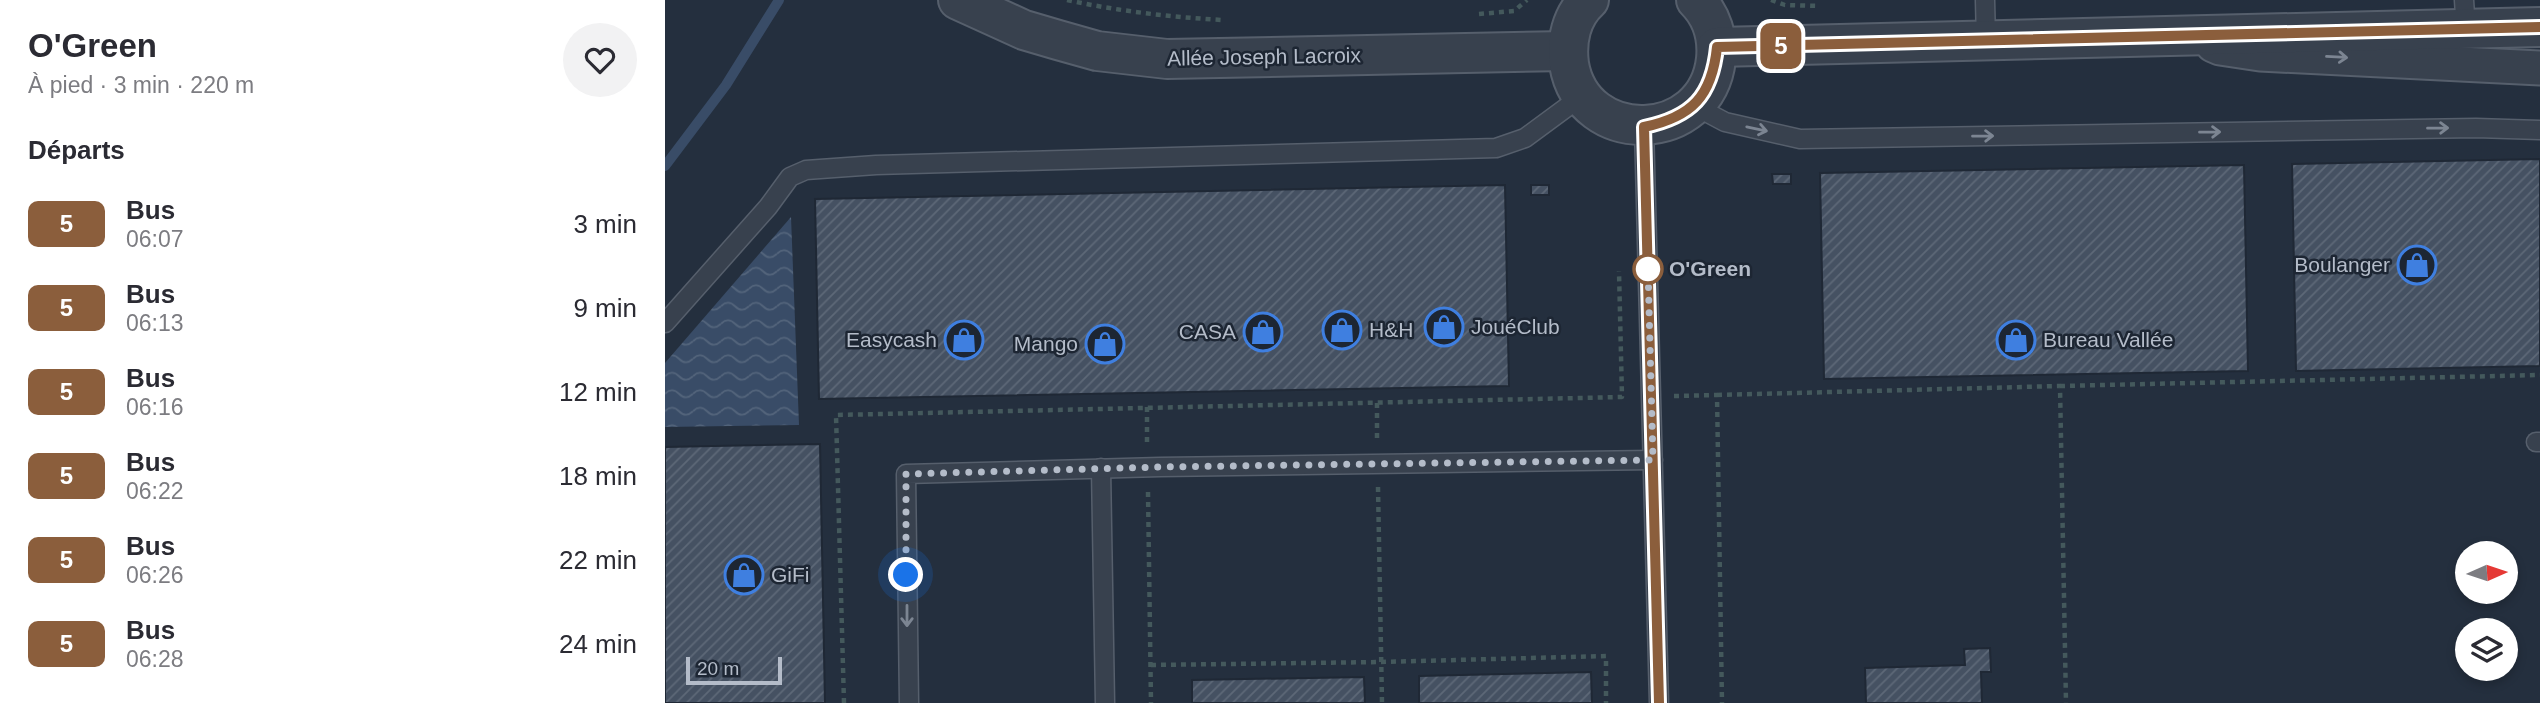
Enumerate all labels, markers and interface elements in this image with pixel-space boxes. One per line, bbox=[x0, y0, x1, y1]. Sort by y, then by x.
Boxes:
button: heart bbox=[563, 23, 637, 97]
line badge: 5 bbox=[1758, 23, 1804, 69]
text: O'Green bbox=[28, 27, 157, 64]
text: 5 bbox=[1774, 32, 1788, 59]
street label: Allée Joseph Lacroix bbox=[1167, 43, 1362, 70]
one-way arrow bbox=[2325, 50, 2348, 63]
text: À pied · 3 min · 220 m bbox=[28, 72, 254, 98]
one-way arrow bbox=[2426, 121, 2449, 135]
one-way arrow bbox=[1745, 123, 1768, 137]
one-way arrow bbox=[2199, 125, 2222, 139]
one-way arrow bbox=[1971, 129, 1994, 143]
text: Départs bbox=[28, 135, 125, 165]
text: Bus bbox=[126, 195, 175, 225]
text: 3 min bbox=[573, 209, 637, 239]
text: 5 bbox=[60, 210, 73, 237]
text: 06:07 bbox=[126, 226, 184, 252]
shop icon: Boulanger bbox=[2396, 244, 2438, 286]
place label: Boulanger bbox=[2294, 253, 2390, 276]
marker: O'Green bbox=[1633, 254, 1663, 284]
place label: O'Green bbox=[1669, 257, 1751, 280]
text: Bus bbox=[126, 279, 175, 309]
text: 9 min bbox=[573, 293, 637, 323]
text: 5 bbox=[60, 294, 73, 321]
shop icon: JouéClub bbox=[1423, 306, 1465, 348]
shop icon: H&H bbox=[1321, 309, 1363, 351]
text: 06:13 bbox=[126, 310, 184, 336]
shop icon: CASA bbox=[1242, 311, 1284, 353]
place label: JouéClub bbox=[1471, 315, 1560, 338]
place label: H&H bbox=[1369, 318, 1413, 341]
shop icon: Easycash bbox=[943, 319, 985, 361]
shop icon: Bureau Vallée bbox=[1995, 319, 2037, 361]
place label: CASA bbox=[1179, 320, 1236, 343]
shop icon: Mango bbox=[1084, 323, 1126, 365]
place label: Easycash bbox=[846, 328, 937, 351]
place label: Bureau Vallée bbox=[2043, 328, 2173, 351]
place label: Mango bbox=[1014, 332, 1078, 355]
text: Bus bbox=[126, 363, 175, 393]
text: 12 min bbox=[559, 377, 637, 407]
text: 5 bbox=[60, 378, 73, 405]
text: 06:16 bbox=[126, 394, 184, 420]
text: Bus bbox=[126, 447, 175, 477]
text: 18 min bbox=[559, 461, 637, 491]
text: 5 bbox=[60, 462, 73, 489]
text: 06:22 bbox=[126, 478, 184, 504]
text: Bus bbox=[126, 531, 175, 561]
north arrow bbox=[2455, 541, 2518, 604]
map controls bbox=[2455, 541, 2518, 681]
text: 22 min bbox=[559, 545, 637, 575]
text: 5 bbox=[60, 546, 73, 573]
shop icon: GiFi bbox=[723, 554, 765, 596]
your location bbox=[888, 557, 923, 592]
text: 06:26 bbox=[126, 562, 184, 588]
place label: GiFi bbox=[771, 563, 810, 586]
one-way arrow bbox=[900, 604, 913, 627]
text: Bus bbox=[126, 615, 175, 645]
button: layers bbox=[2455, 618, 2518, 681]
text: 24 min bbox=[559, 629, 637, 659]
text: 5 bbox=[60, 630, 73, 657]
text: 06:28 bbox=[126, 646, 184, 672]
scale bar bbox=[686, 654, 782, 686]
text: 20 m bbox=[697, 658, 739, 679]

